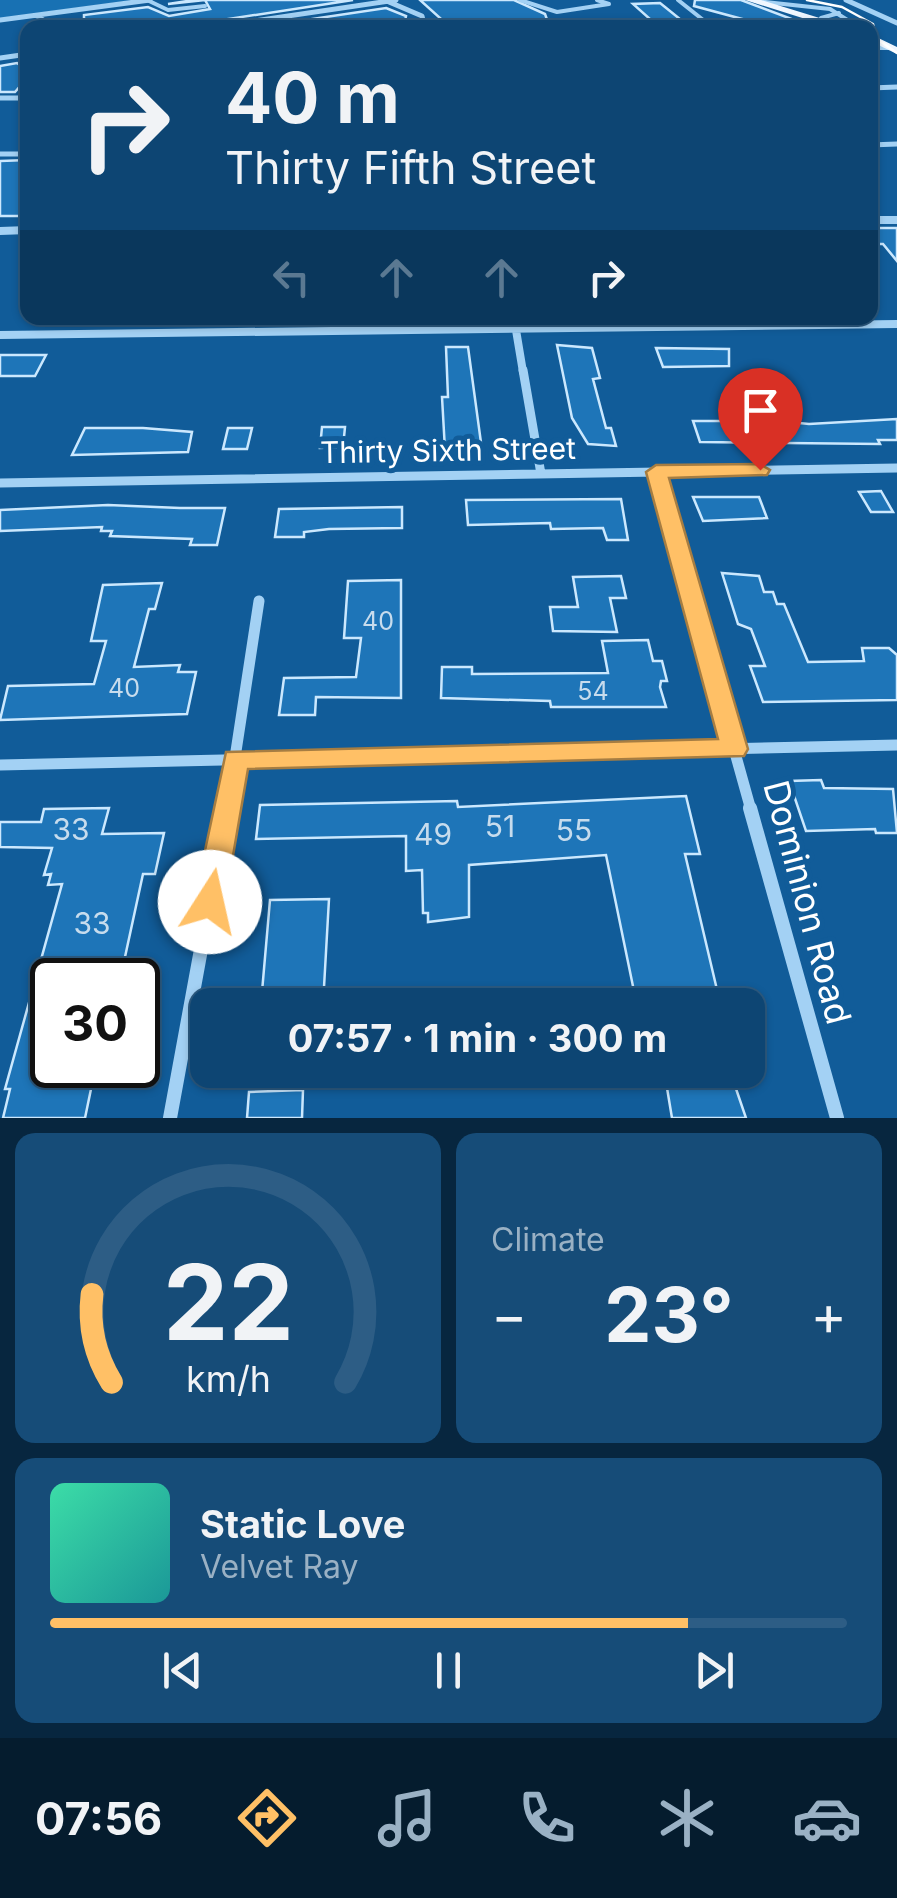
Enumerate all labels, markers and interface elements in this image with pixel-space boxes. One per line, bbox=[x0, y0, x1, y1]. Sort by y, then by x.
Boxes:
text: 40 m bbox=[225, 55, 400, 140]
icon: right bbox=[60, 60, 190, 190]
text: Thirty Fifth Street bbox=[225, 140, 596, 195]
icon: left bbox=[264, 250, 319, 305]
icon: ahead bbox=[369, 250, 424, 305]
icon: ahead bbox=[474, 250, 529, 305]
icon: right bbox=[579, 250, 634, 305]
pin bbox=[718, 368, 803, 471]
icon: arrive bbox=[733, 383, 788, 438]
street label: Thirty Sixth Street bbox=[320, 430, 576, 470]
house number: 40 bbox=[362, 606, 394, 636]
house number: 40 bbox=[108, 673, 140, 703]
house number: 54 bbox=[577, 676, 609, 706]
street label: Dominion Road bbox=[755, 776, 861, 1028]
house number: 51 bbox=[485, 808, 515, 844]
house number: 33 bbox=[52, 811, 90, 847]
house number: 55 bbox=[556, 812, 592, 848]
house number: 49 bbox=[414, 816, 452, 852]
position arrow bbox=[158, 850, 262, 954]
house number: 33 bbox=[73, 905, 111, 941]
speed limit sign: 30 bbox=[30, 958, 160, 1088]
text: 07:57 · 1 min · 300 m bbox=[288, 1015, 667, 1061]
text: Climate bbox=[491, 1220, 605, 1259]
text: 22 bbox=[162, 1239, 294, 1365]
text: 23° bbox=[604, 1269, 734, 1360]
text: − bbox=[491, 1282, 527, 1348]
text: + bbox=[811, 1282, 847, 1348]
text: km/h bbox=[186, 1357, 270, 1401]
text: Static Love bbox=[200, 1501, 405, 1547]
text: Velvet Ray bbox=[200, 1547, 358, 1586]
icon: previous bbox=[155, 1643, 210, 1698]
icon: pause bbox=[421, 1643, 476, 1698]
icon: next bbox=[687, 1643, 742, 1698]
icon: directions bbox=[232, 1783, 302, 1853]
icon: music bbox=[372, 1783, 442, 1853]
icon: phone bbox=[512, 1783, 582, 1853]
icon: climate bbox=[652, 1783, 722, 1853]
icon: car bbox=[792, 1783, 862, 1853]
text: 07:56 bbox=[35, 1791, 162, 1846]

